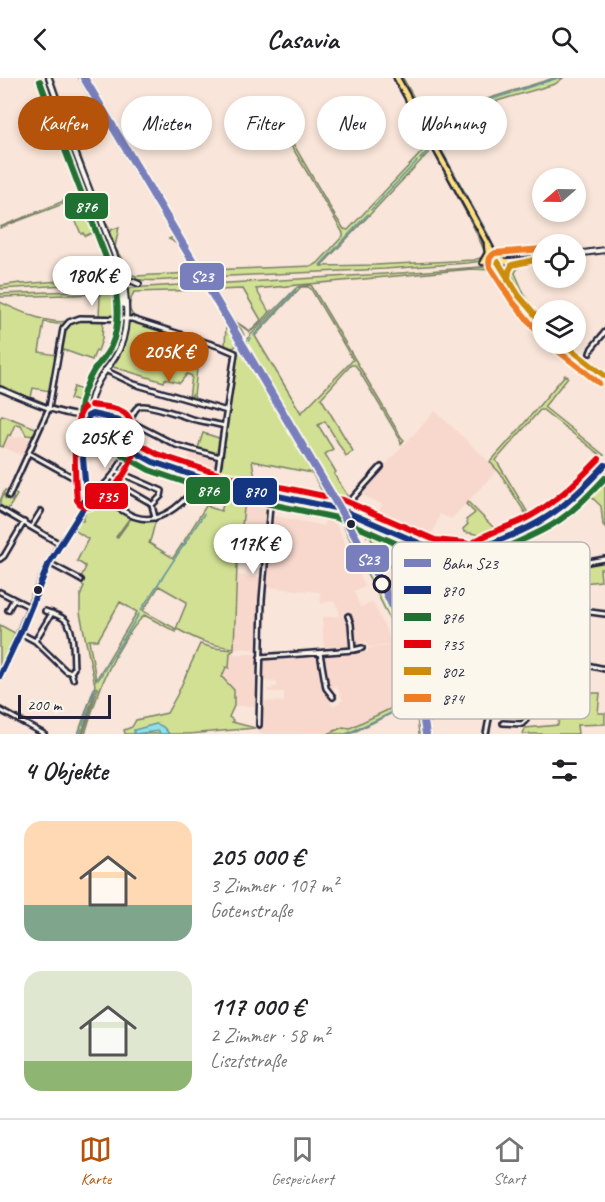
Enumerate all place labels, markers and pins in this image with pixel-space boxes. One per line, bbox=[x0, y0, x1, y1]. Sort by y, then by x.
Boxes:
pin: 180K € bbox=[43, 256, 141, 307]
pin: 205K € bbox=[120, 332, 218, 383]
pin: 205K € bbox=[56, 418, 154, 469]
unlabelled marker bbox=[345, 518, 357, 530]
pin: 117K € bbox=[204, 524, 302, 575]
unlabelled marker bbox=[373, 575, 391, 593]
unlabelled marker bbox=[32, 584, 44, 596]

